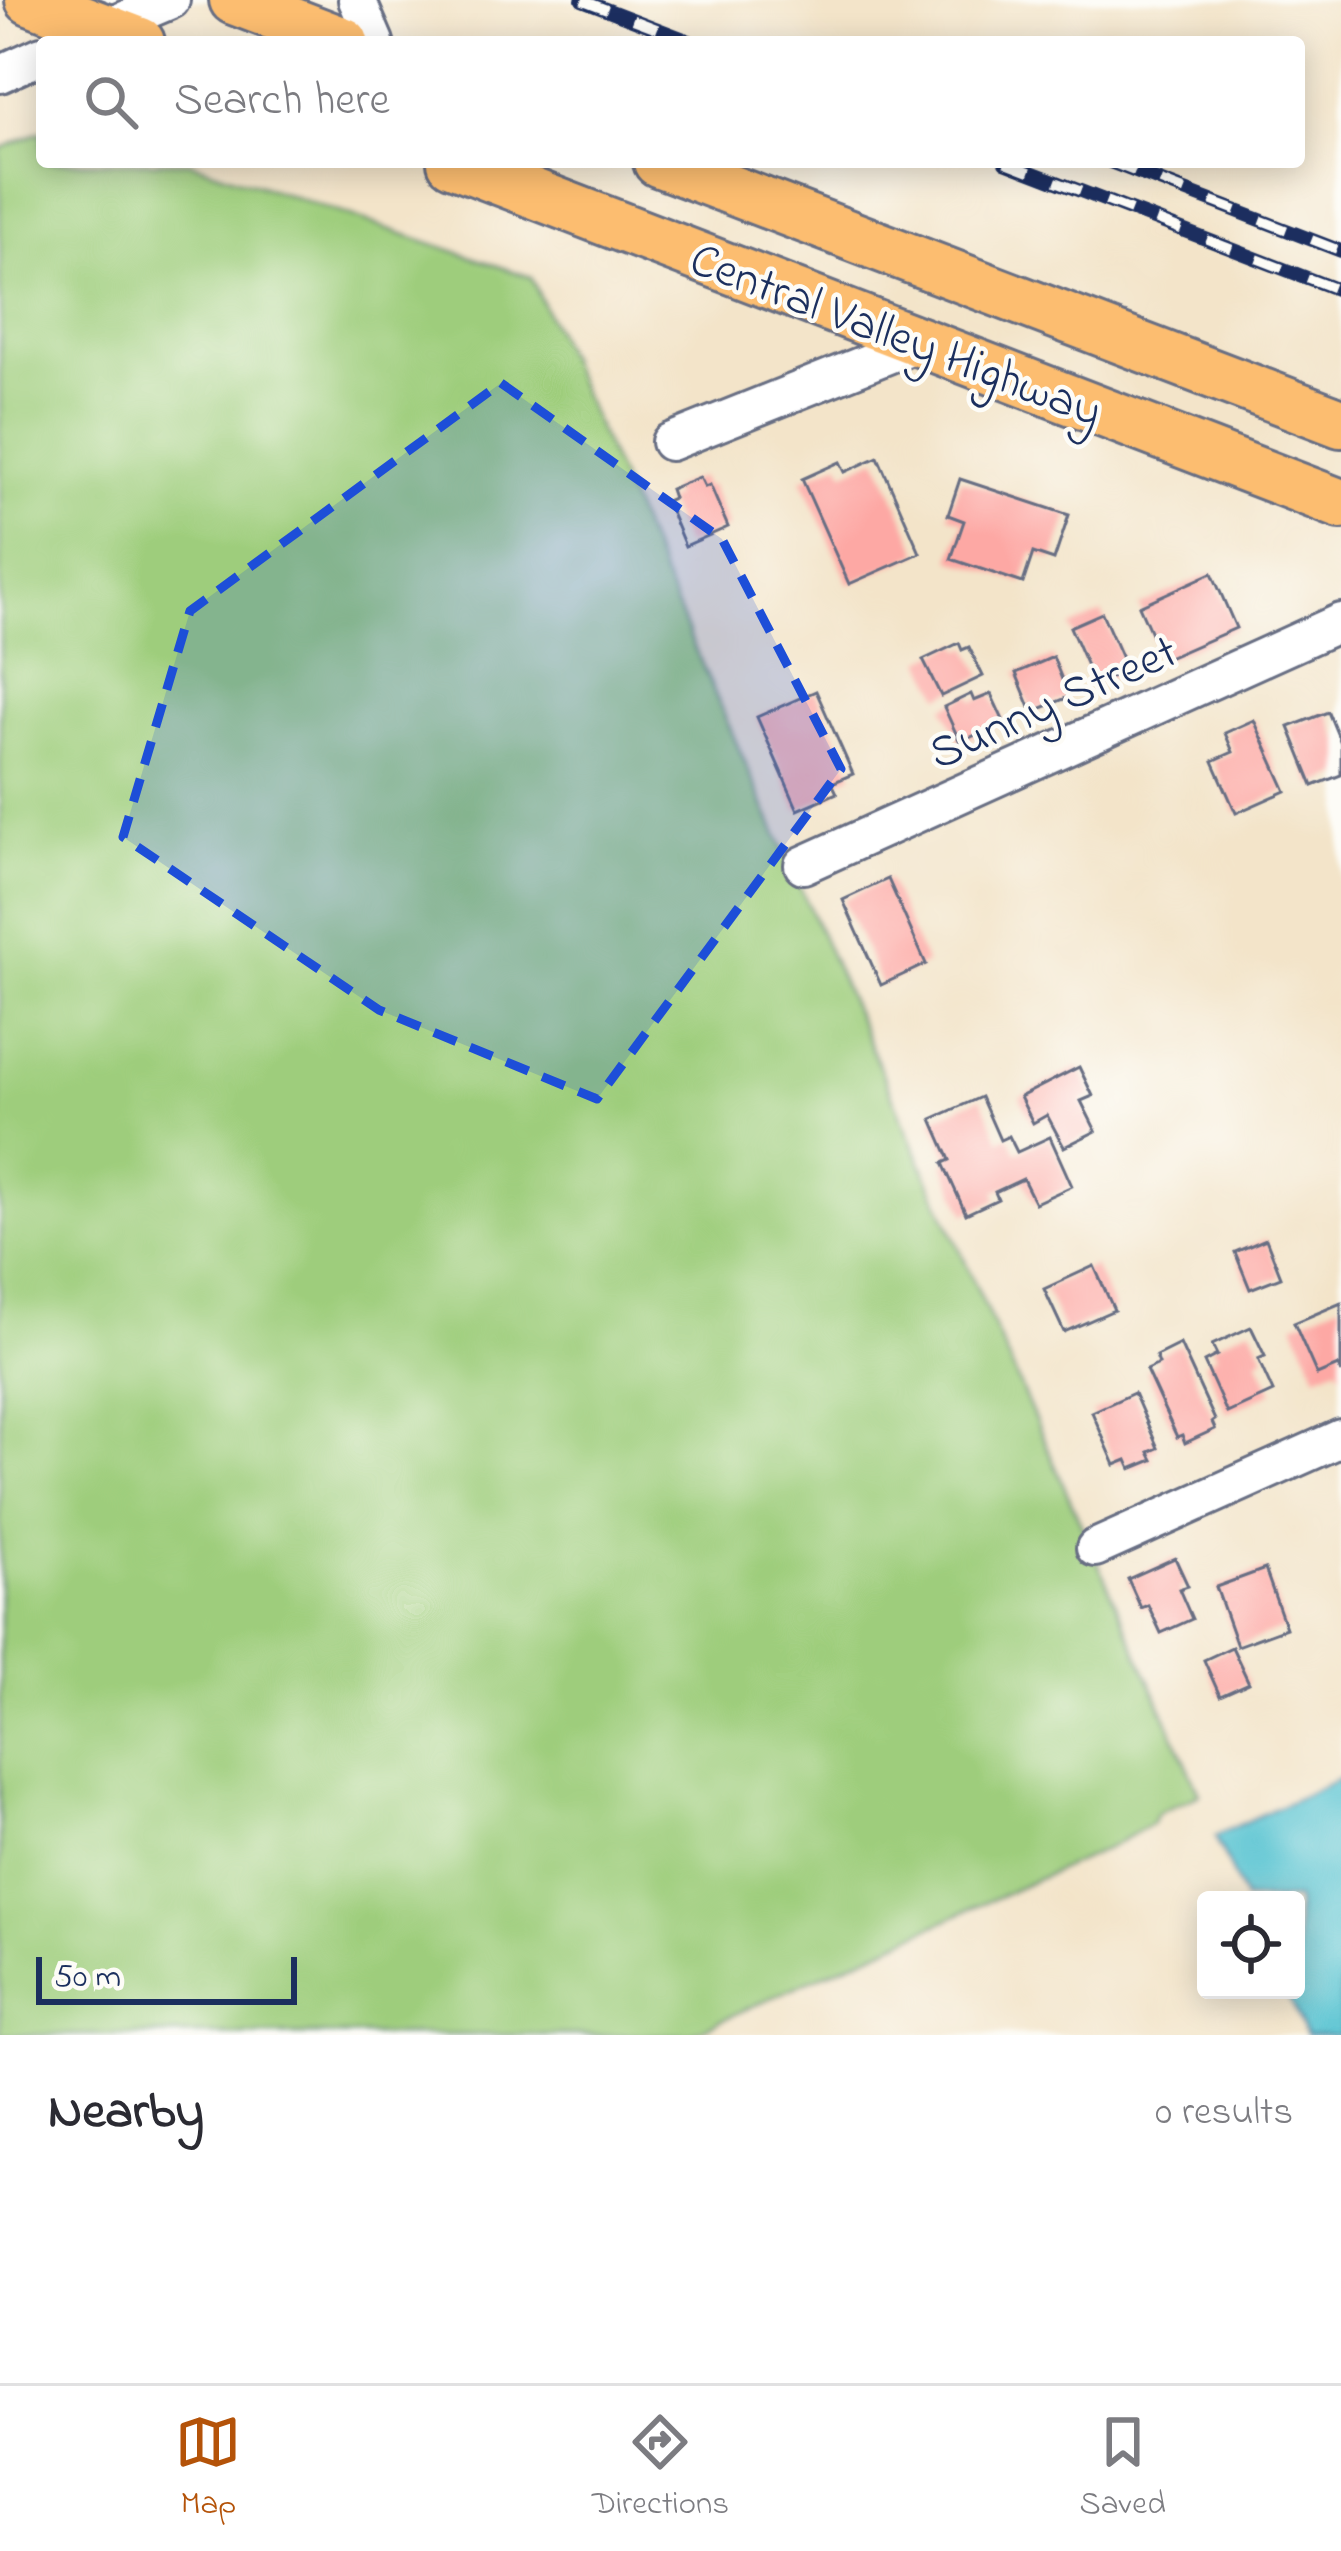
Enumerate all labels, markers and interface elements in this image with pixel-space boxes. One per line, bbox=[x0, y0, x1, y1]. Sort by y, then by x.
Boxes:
search box bbox=[36, 36, 1305, 168]
icon: search bbox=[78, 69, 144, 135]
text: Search here bbox=[174, 69, 390, 135]
street label: Central Valley Highway bbox=[679, 227, 1111, 449]
street label: Sunny Street bbox=[919, 619, 1189, 790]
map controls bbox=[1197, 1891, 1305, 1999]
button: locate bbox=[1197, 1891, 1305, 1999]
scale bar bbox=[36, 1951, 297, 2004]
text: 50 m bbox=[54, 1954, 121, 2002]
text: Nearby bbox=[48, 2076, 204, 2151]
text: 0 results bbox=[1155, 2085, 1293, 2142]
tab: Map bbox=[175, 2409, 241, 2529]
tab: Directions bbox=[592, 2409, 729, 2529]
tab: Saved bbox=[1080, 2409, 1166, 2529]

